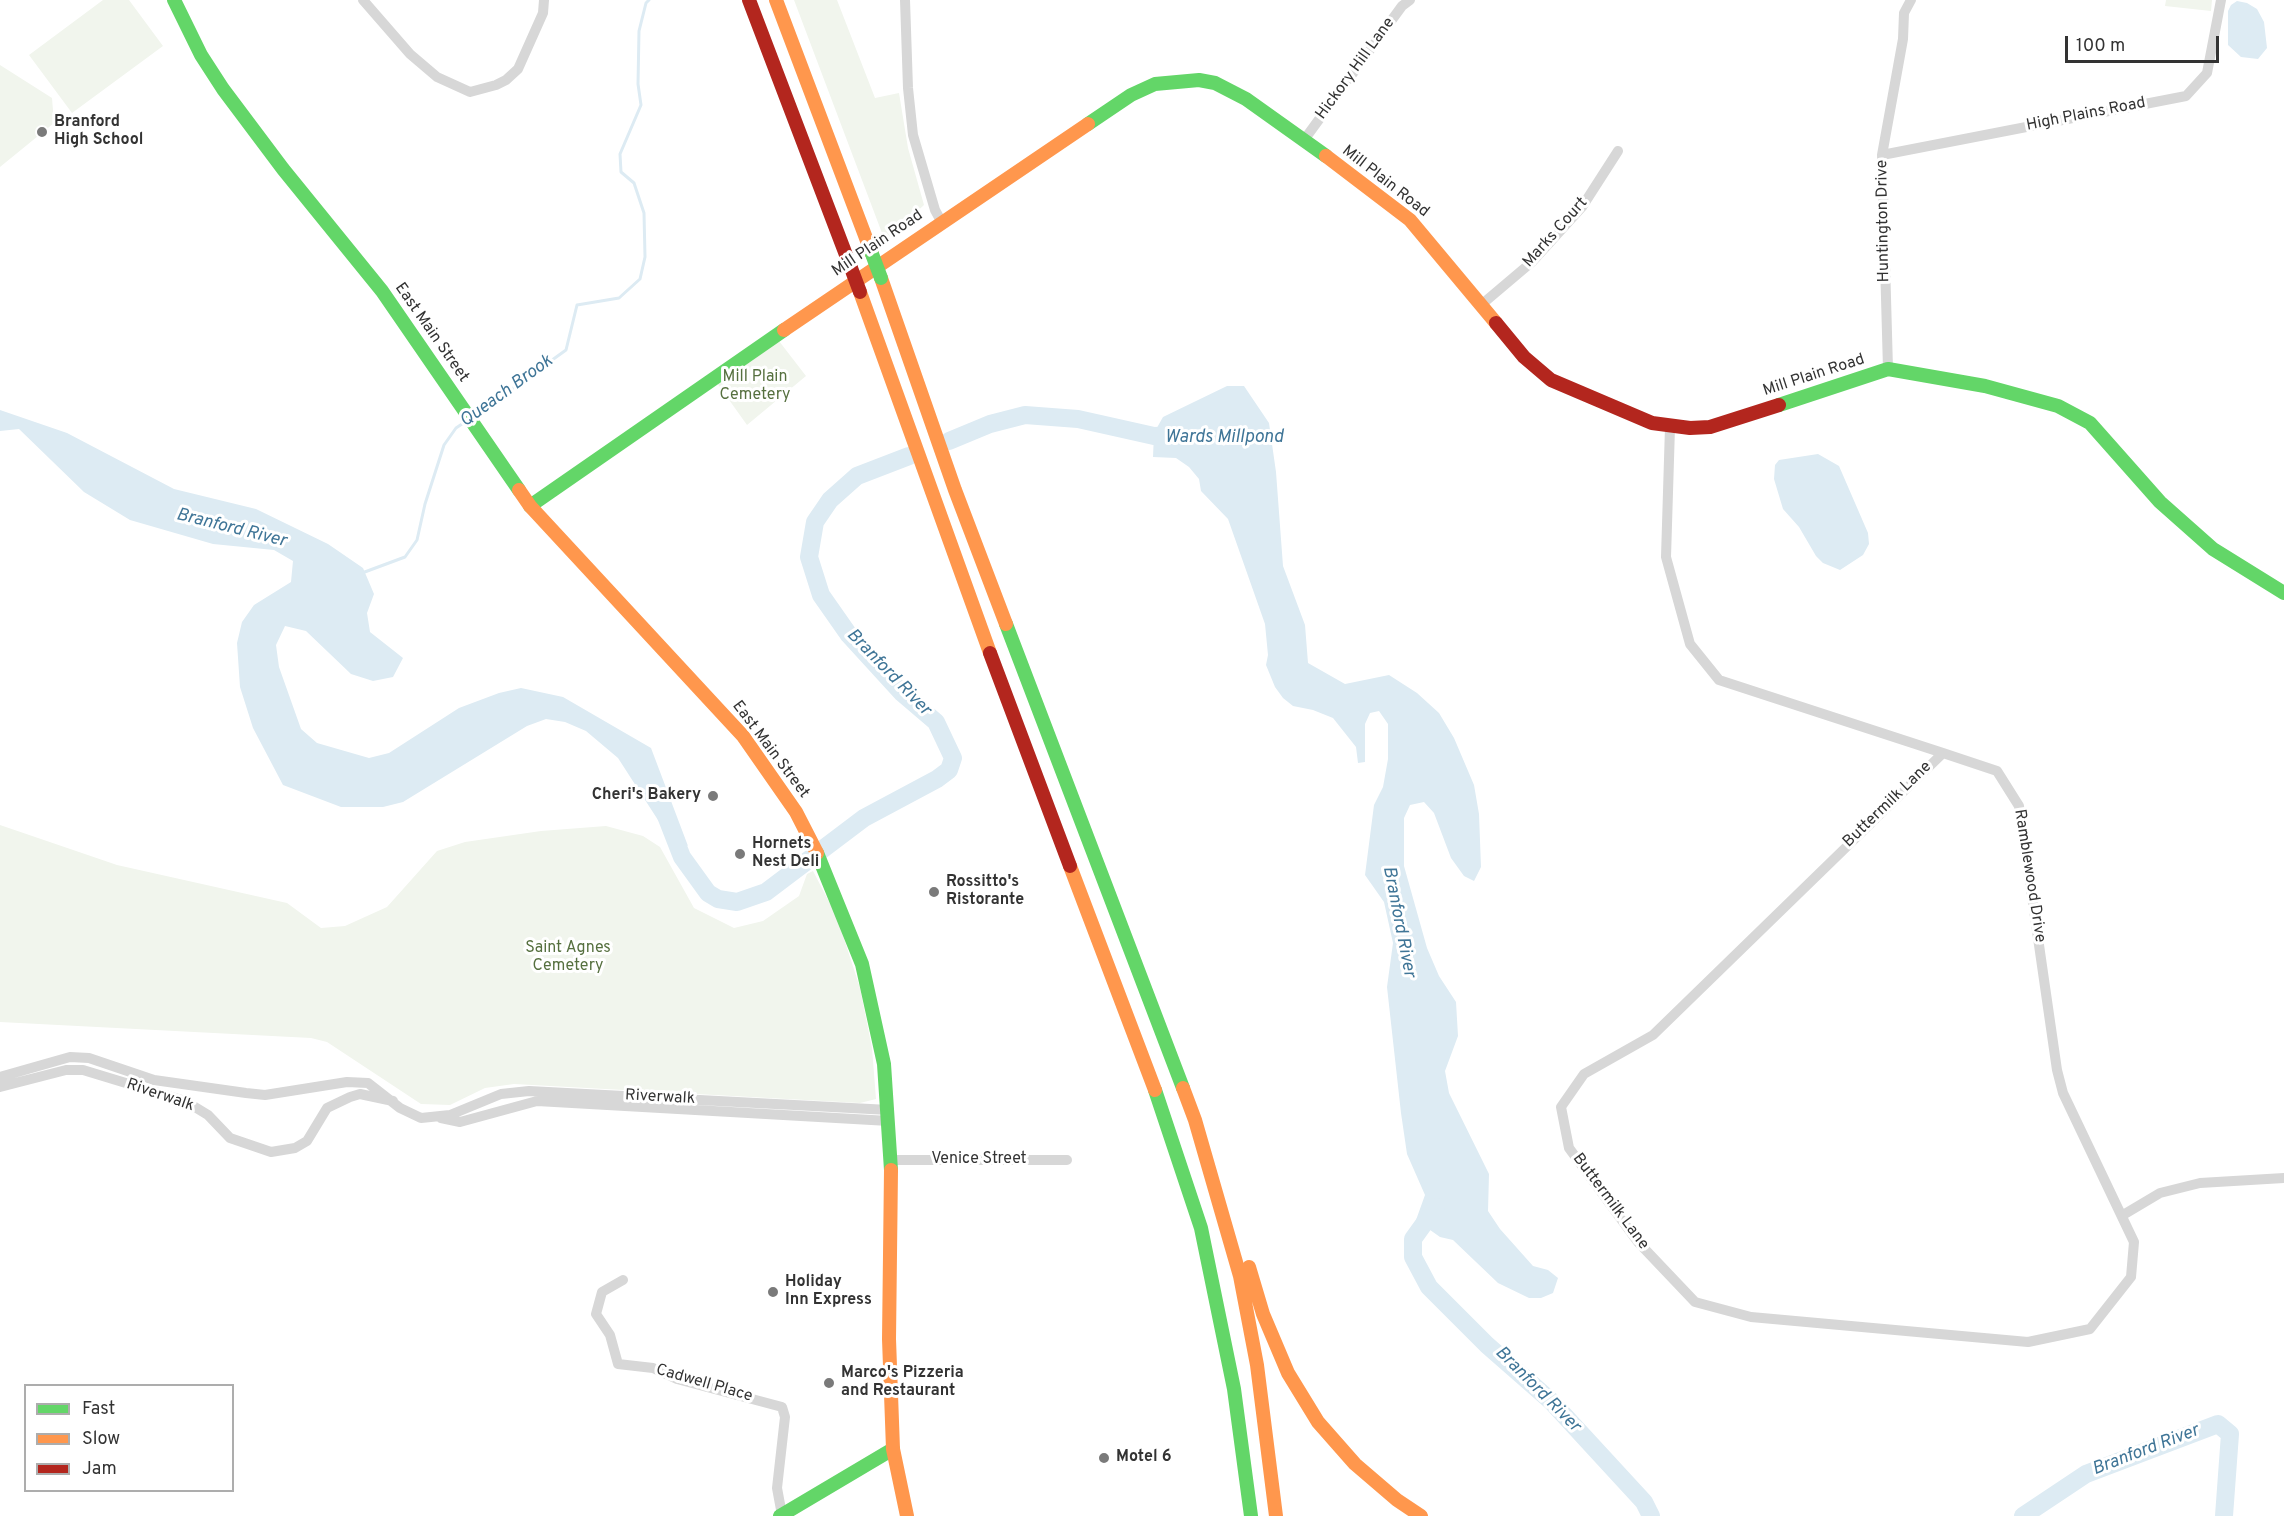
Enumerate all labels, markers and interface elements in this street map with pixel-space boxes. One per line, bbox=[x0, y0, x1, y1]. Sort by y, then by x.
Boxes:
street label: Hickory Hill Lane bbox=[1313, 14, 1399, 124]
scale bar bbox=[2068, 24, 2222, 62]
text: 100 m bbox=[2076, 35, 2125, 58]
street label: High Plains Road bbox=[2025, 94, 2147, 136]
place label: Branford High School bbox=[54, 113, 143, 151]
marker: Branford High School bbox=[35, 125, 49, 139]
street label: Mill Plain Road bbox=[1337, 142, 1433, 222]
street label: Huntington Drive bbox=[1873, 160, 1895, 282]
street label: Marks Court bbox=[1520, 194, 1592, 272]
street label: Mill Plain Road bbox=[829, 207, 927, 281]
street label: East Main Street bbox=[390, 280, 472, 386]
water label: Queach Brook bbox=[456, 351, 558, 433]
street label: Mill Plain Road bbox=[1761, 351, 1867, 401]
park label: Mill Plain Cemetery bbox=[720, 368, 790, 406]
water label: Wards Millpond bbox=[1165, 427, 1283, 449]
water label: Branford River bbox=[174, 505, 288, 553]
water label: Branford River bbox=[841, 625, 935, 721]
street label: East Main Street bbox=[727, 698, 813, 802]
street label: Buttermilk Lane bbox=[1840, 758, 1936, 852]
place label: Cheri's Bakery bbox=[592, 786, 701, 806]
marker: Cheri's Bakery bbox=[706, 789, 720, 803]
street label: Ramblewood Drive bbox=[2009, 808, 2049, 944]
place label: Hornets Nest Deli bbox=[752, 835, 819, 873]
marker: Hornets Nest Deli bbox=[733, 847, 747, 861]
water label: Branford River bbox=[1377, 865, 1419, 979]
place label: Rossitto's Ristorante bbox=[946, 873, 1024, 911]
marker: Rossitto's Ristorante bbox=[927, 885, 941, 899]
park label: Saint Agnes Cemetery bbox=[525, 939, 611, 977]
street label: Riverwalk bbox=[124, 1075, 196, 1117]
street label: Riverwalk bbox=[624, 1087, 696, 1109]
street label: Venice Street bbox=[931, 1150, 1027, 1170]
street label: Buttermilk Lane bbox=[1568, 1150, 1652, 1254]
place label: Holiday Inn Express bbox=[785, 1273, 872, 1311]
marker: Holiday Inn Express bbox=[766, 1285, 780, 1299]
water label: Branford River bbox=[1490, 1343, 1584, 1437]
street label: Cadwell Place bbox=[653, 1361, 755, 1407]
place label: Marco's Pizzeria and Restaurant bbox=[841, 1364, 964, 1402]
marker: Marco's Pizzeria and Restaurant bbox=[822, 1376, 836, 1390]
legend bbox=[24, 1384, 234, 1492]
text: Fast bbox=[82, 1398, 115, 1421]
water label: Branford River bbox=[2090, 1421, 2202, 1481]
text: Slow bbox=[82, 1428, 120, 1451]
place label: Motel 6 bbox=[1116, 1448, 1171, 1468]
marker: Motel 6 bbox=[1097, 1451, 1111, 1465]
text: Jam bbox=[82, 1458, 117, 1481]

